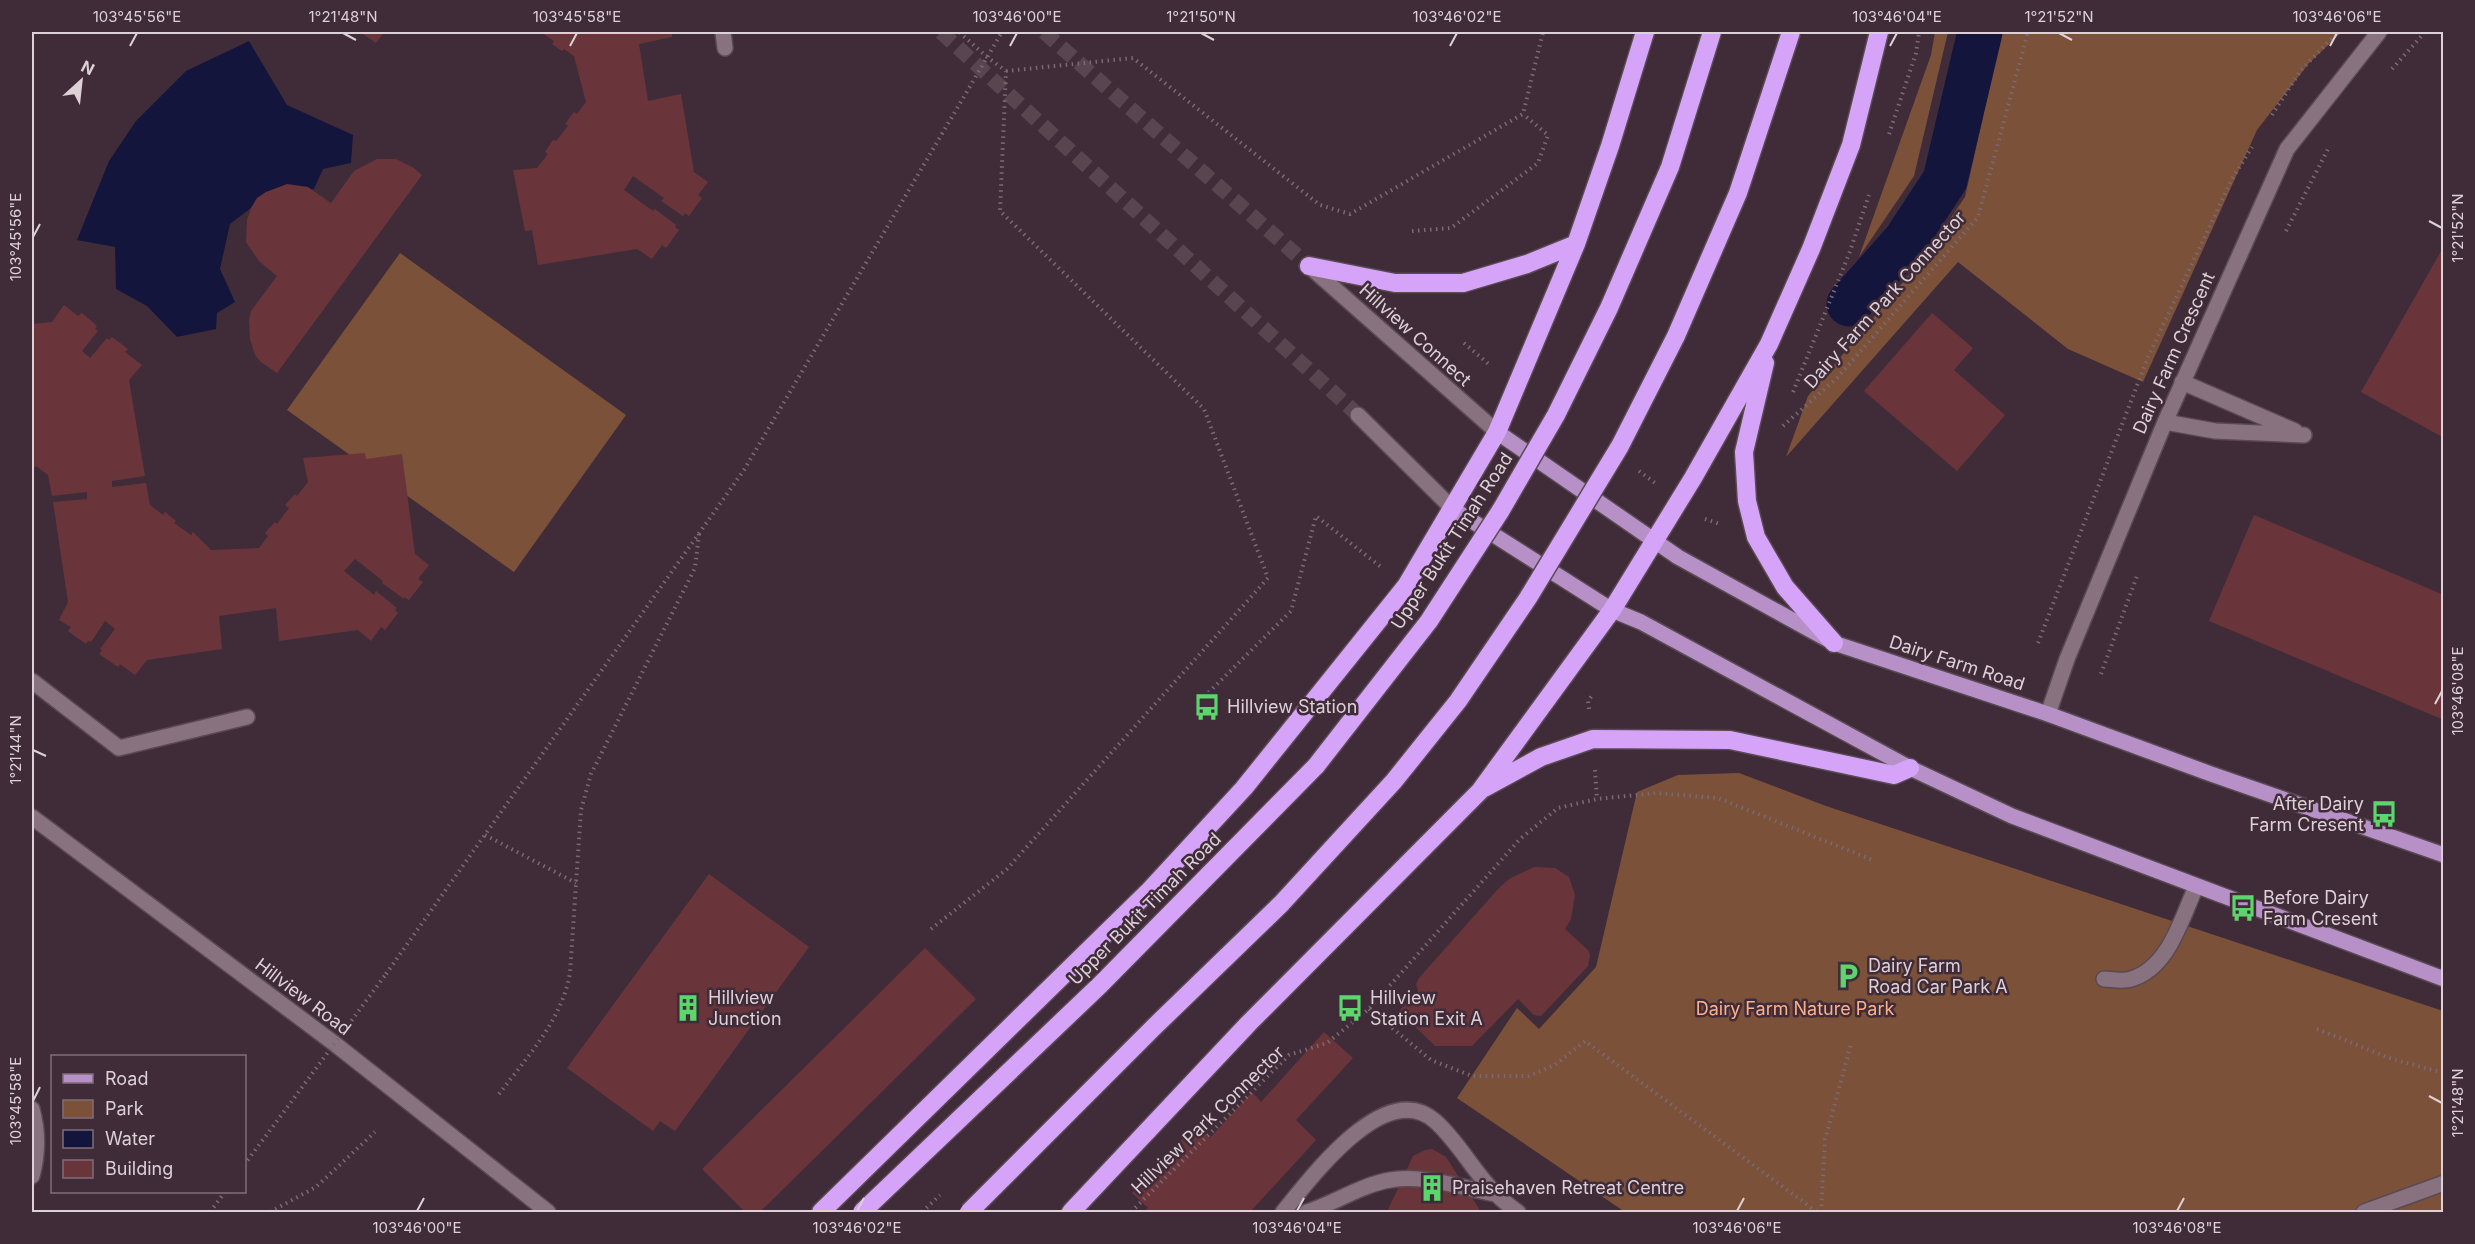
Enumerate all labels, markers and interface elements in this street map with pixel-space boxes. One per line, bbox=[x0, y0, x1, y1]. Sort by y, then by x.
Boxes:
text: 103°45'56"E bbox=[93, 7, 181, 26]
text: 1°21'48"N bbox=[308, 7, 378, 26]
text: 103°45'58"E bbox=[533, 7, 621, 26]
text: 103°46'00"E bbox=[972, 7, 1062, 26]
text: 1°21'50"N bbox=[1166, 7, 1236, 26]
text: 103°46'02"E bbox=[1413, 7, 1501, 26]
text: 103°46'04"E bbox=[1852, 7, 1942, 26]
text: 1°21'52"N bbox=[2024, 7, 2094, 26]
text: 103°46'06"E bbox=[2292, 7, 2382, 26]
north arrow bbox=[51, 51, 111, 111]
text: N bbox=[78, 56, 98, 79]
text: 103°45'56"E bbox=[6, 193, 25, 281]
text: 1°21'52"N bbox=[2448, 193, 2467, 263]
street label: Dairy Farm Park Connector bbox=[1800, 207, 1970, 392]
street label: Dairy Farm Crescent bbox=[2128, 269, 2219, 437]
street label: Hillview Connect bbox=[1355, 279, 1476, 390]
street label: Upper Bukit Timah Road bbox=[1387, 448, 1517, 633]
street label: Dairy Farm Road bbox=[1887, 631, 2028, 694]
text: 103°46'08"E bbox=[2448, 647, 2467, 736]
bus stop icon: Hillview Station bbox=[1192, 692, 1222, 722]
place label: Hillview Station bbox=[1227, 696, 1357, 717]
text: 1°21'44"N bbox=[6, 715, 25, 785]
place label: After Dairy Farm Cresent bbox=[2249, 793, 2364, 835]
bus stop icon: After Dairy Farm Cresent bbox=[2369, 799, 2399, 829]
street label: Upper Bukit Timah Road bbox=[1064, 828, 1225, 989]
place label: Before Dairy Farm Cresent bbox=[2263, 887, 2378, 929]
bus stop icon: Before Dairy Farm Cresent bbox=[2228, 893, 2258, 923]
street label: Hillview Road bbox=[251, 954, 355, 1039]
place label: Dairy Farm Road Car Park A bbox=[1868, 955, 2008, 997]
parking icon: Dairy Farm Road Car Park A bbox=[1833, 961, 1863, 991]
place label: Hillview Junction bbox=[708, 987, 782, 1029]
place label: Hillview Station Exit A bbox=[1370, 987, 1483, 1029]
building icon: Hillview Junction bbox=[673, 993, 703, 1023]
bus stop icon: Hillview Station Exit A bbox=[1335, 993, 1365, 1023]
park label: Dairy Farm Nature Park bbox=[1696, 998, 1894, 1019]
street label: Hillview Park Connector bbox=[1127, 1041, 1288, 1198]
legend bbox=[51, 1055, 246, 1193]
text: 103°45'58"E bbox=[6, 1057, 25, 1145]
text: Road bbox=[105, 1068, 148, 1089]
text: 1°21'48"N bbox=[2448, 1068, 2467, 1138]
text: Park bbox=[105, 1098, 144, 1119]
text: Water bbox=[105, 1128, 155, 1149]
text: Building bbox=[105, 1158, 173, 1179]
building icon: Praisehaven Retreat Centre bbox=[1417, 1173, 1447, 1203]
place label: Praisehaven Retreat Centre bbox=[1452, 1177, 1684, 1198]
text: 103°46'00"E bbox=[372, 1218, 462, 1237]
text: 103°46'02"E bbox=[813, 1218, 901, 1237]
text: 103°46'04"E bbox=[1252, 1218, 1342, 1237]
text: 103°46'06"E bbox=[1692, 1218, 1782, 1237]
text: 103°46'08"E bbox=[2133, 1218, 2222, 1237]

